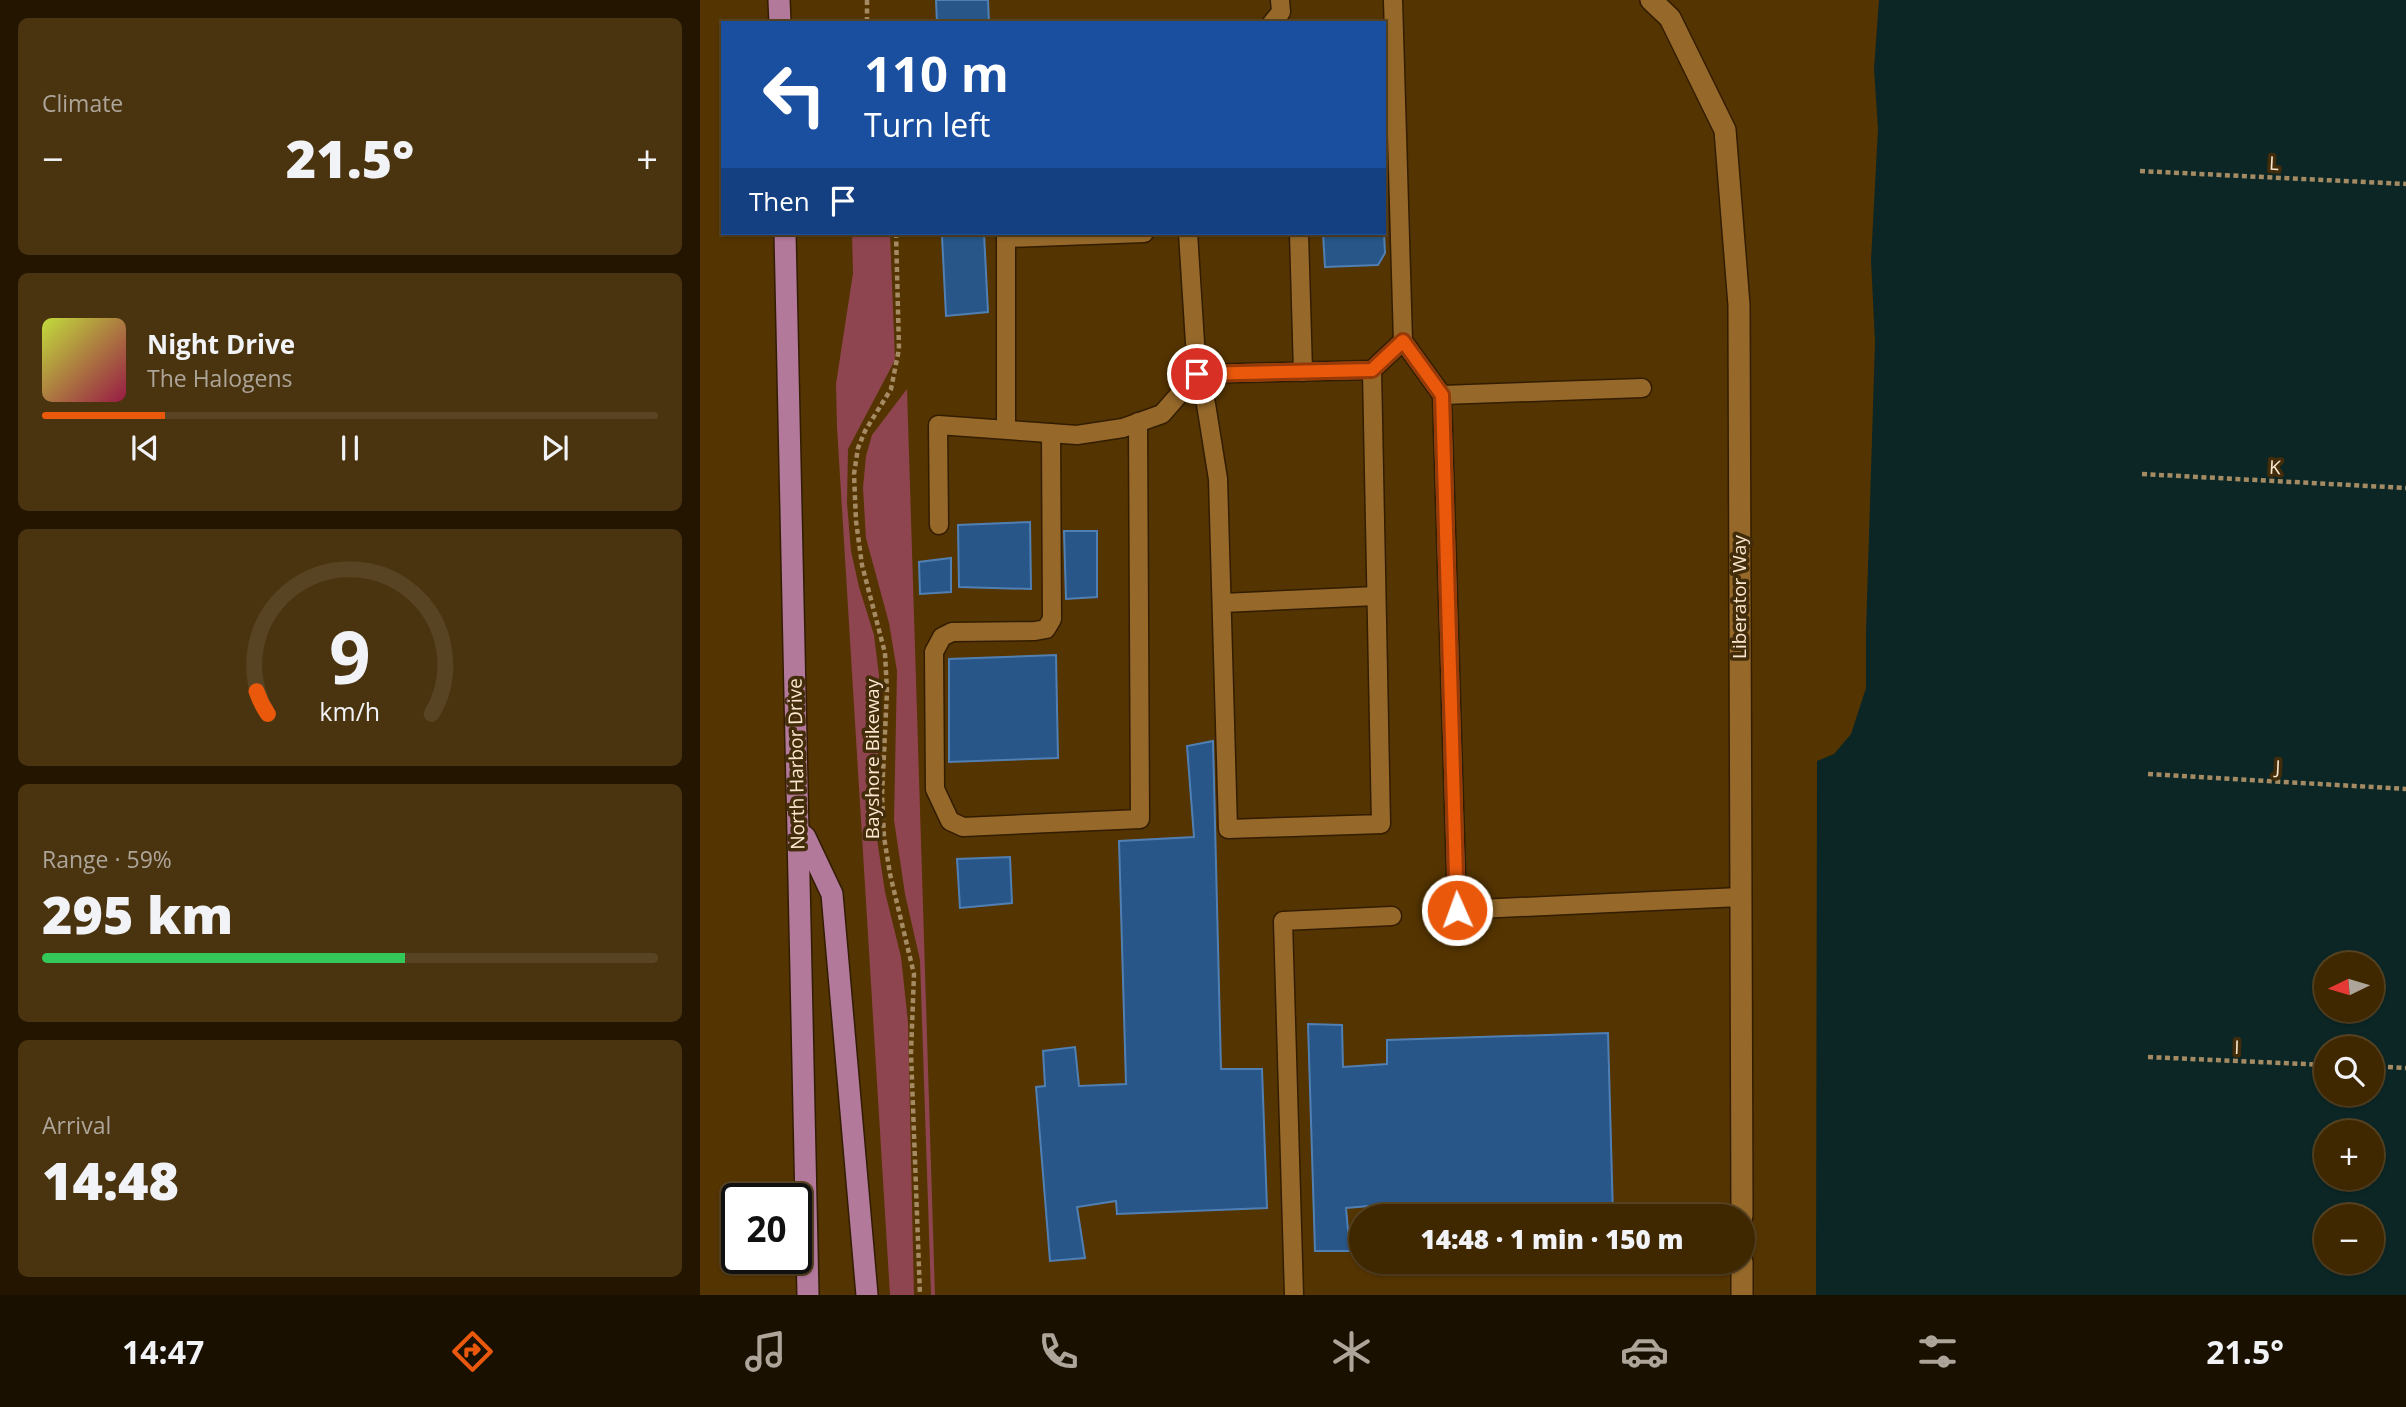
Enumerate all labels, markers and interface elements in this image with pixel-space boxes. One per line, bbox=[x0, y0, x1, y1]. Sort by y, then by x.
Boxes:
text: 110 m bbox=[864, 40, 1009, 106]
icon: left bbox=[749, 49, 840, 140]
text: Climate bbox=[42, 87, 123, 119]
text: Turn left bbox=[864, 103, 990, 146]
text: 21.5° bbox=[286, 122, 414, 193]
text: − bbox=[42, 132, 64, 184]
text: + bbox=[636, 132, 658, 184]
street label: L bbox=[2268, 150, 2280, 176]
icon: arrive bbox=[824, 182, 862, 220]
text: Then bbox=[749, 183, 810, 219]
text: Night Drive bbox=[147, 326, 295, 362]
pin bbox=[1167, 344, 1227, 404]
icon: arrive bbox=[1178, 355, 1216, 393]
text: The Halogens bbox=[147, 362, 293, 394]
icon: previous bbox=[126, 429, 164, 467]
icon: pause bbox=[331, 429, 369, 467]
icon: next bbox=[536, 429, 574, 467]
street label: K bbox=[2269, 454, 2282, 480]
street label: Liberator Way bbox=[1726, 535, 1752, 659]
text: 9 bbox=[329, 606, 371, 705]
street label: North Harbor Drive bbox=[782, 678, 810, 850]
street label: Bayshore Bikeway bbox=[859, 678, 885, 839]
text: km/h bbox=[320, 693, 380, 727]
street label: J bbox=[2273, 754, 2281, 780]
text: Range · 59% bbox=[42, 843, 172, 875]
position arrow bbox=[1420, 873, 1494, 947]
text: 295 km bbox=[42, 878, 233, 949]
north arrow bbox=[2314, 952, 2384, 1022]
map controls bbox=[2314, 952, 2384, 1274]
street label: I bbox=[2234, 1034, 2240, 1060]
button: search bbox=[2314, 1036, 2384, 1106]
text: Arrival bbox=[42, 1109, 111, 1141]
button: + bbox=[2314, 1120, 2384, 1190]
text: 14:48 bbox=[42, 1144, 179, 1215]
speed limit sign: 20 bbox=[721, 1183, 812, 1274]
button: − bbox=[2314, 1204, 2384, 1274]
text: 14:48 · 1 min · 150 m bbox=[1421, 1221, 1683, 1257]
icon: directions bbox=[448, 1327, 497, 1376]
icon: music bbox=[741, 1327, 790, 1376]
icon: phone bbox=[1034, 1327, 1083, 1376]
icon: climate bbox=[1327, 1327, 1376, 1376]
icon: car bbox=[1620, 1327, 1669, 1376]
icon: filters bbox=[1913, 1327, 1962, 1376]
text: 14:47 bbox=[122, 1330, 204, 1373]
text: 21.5° bbox=[2206, 1330, 2284, 1373]

